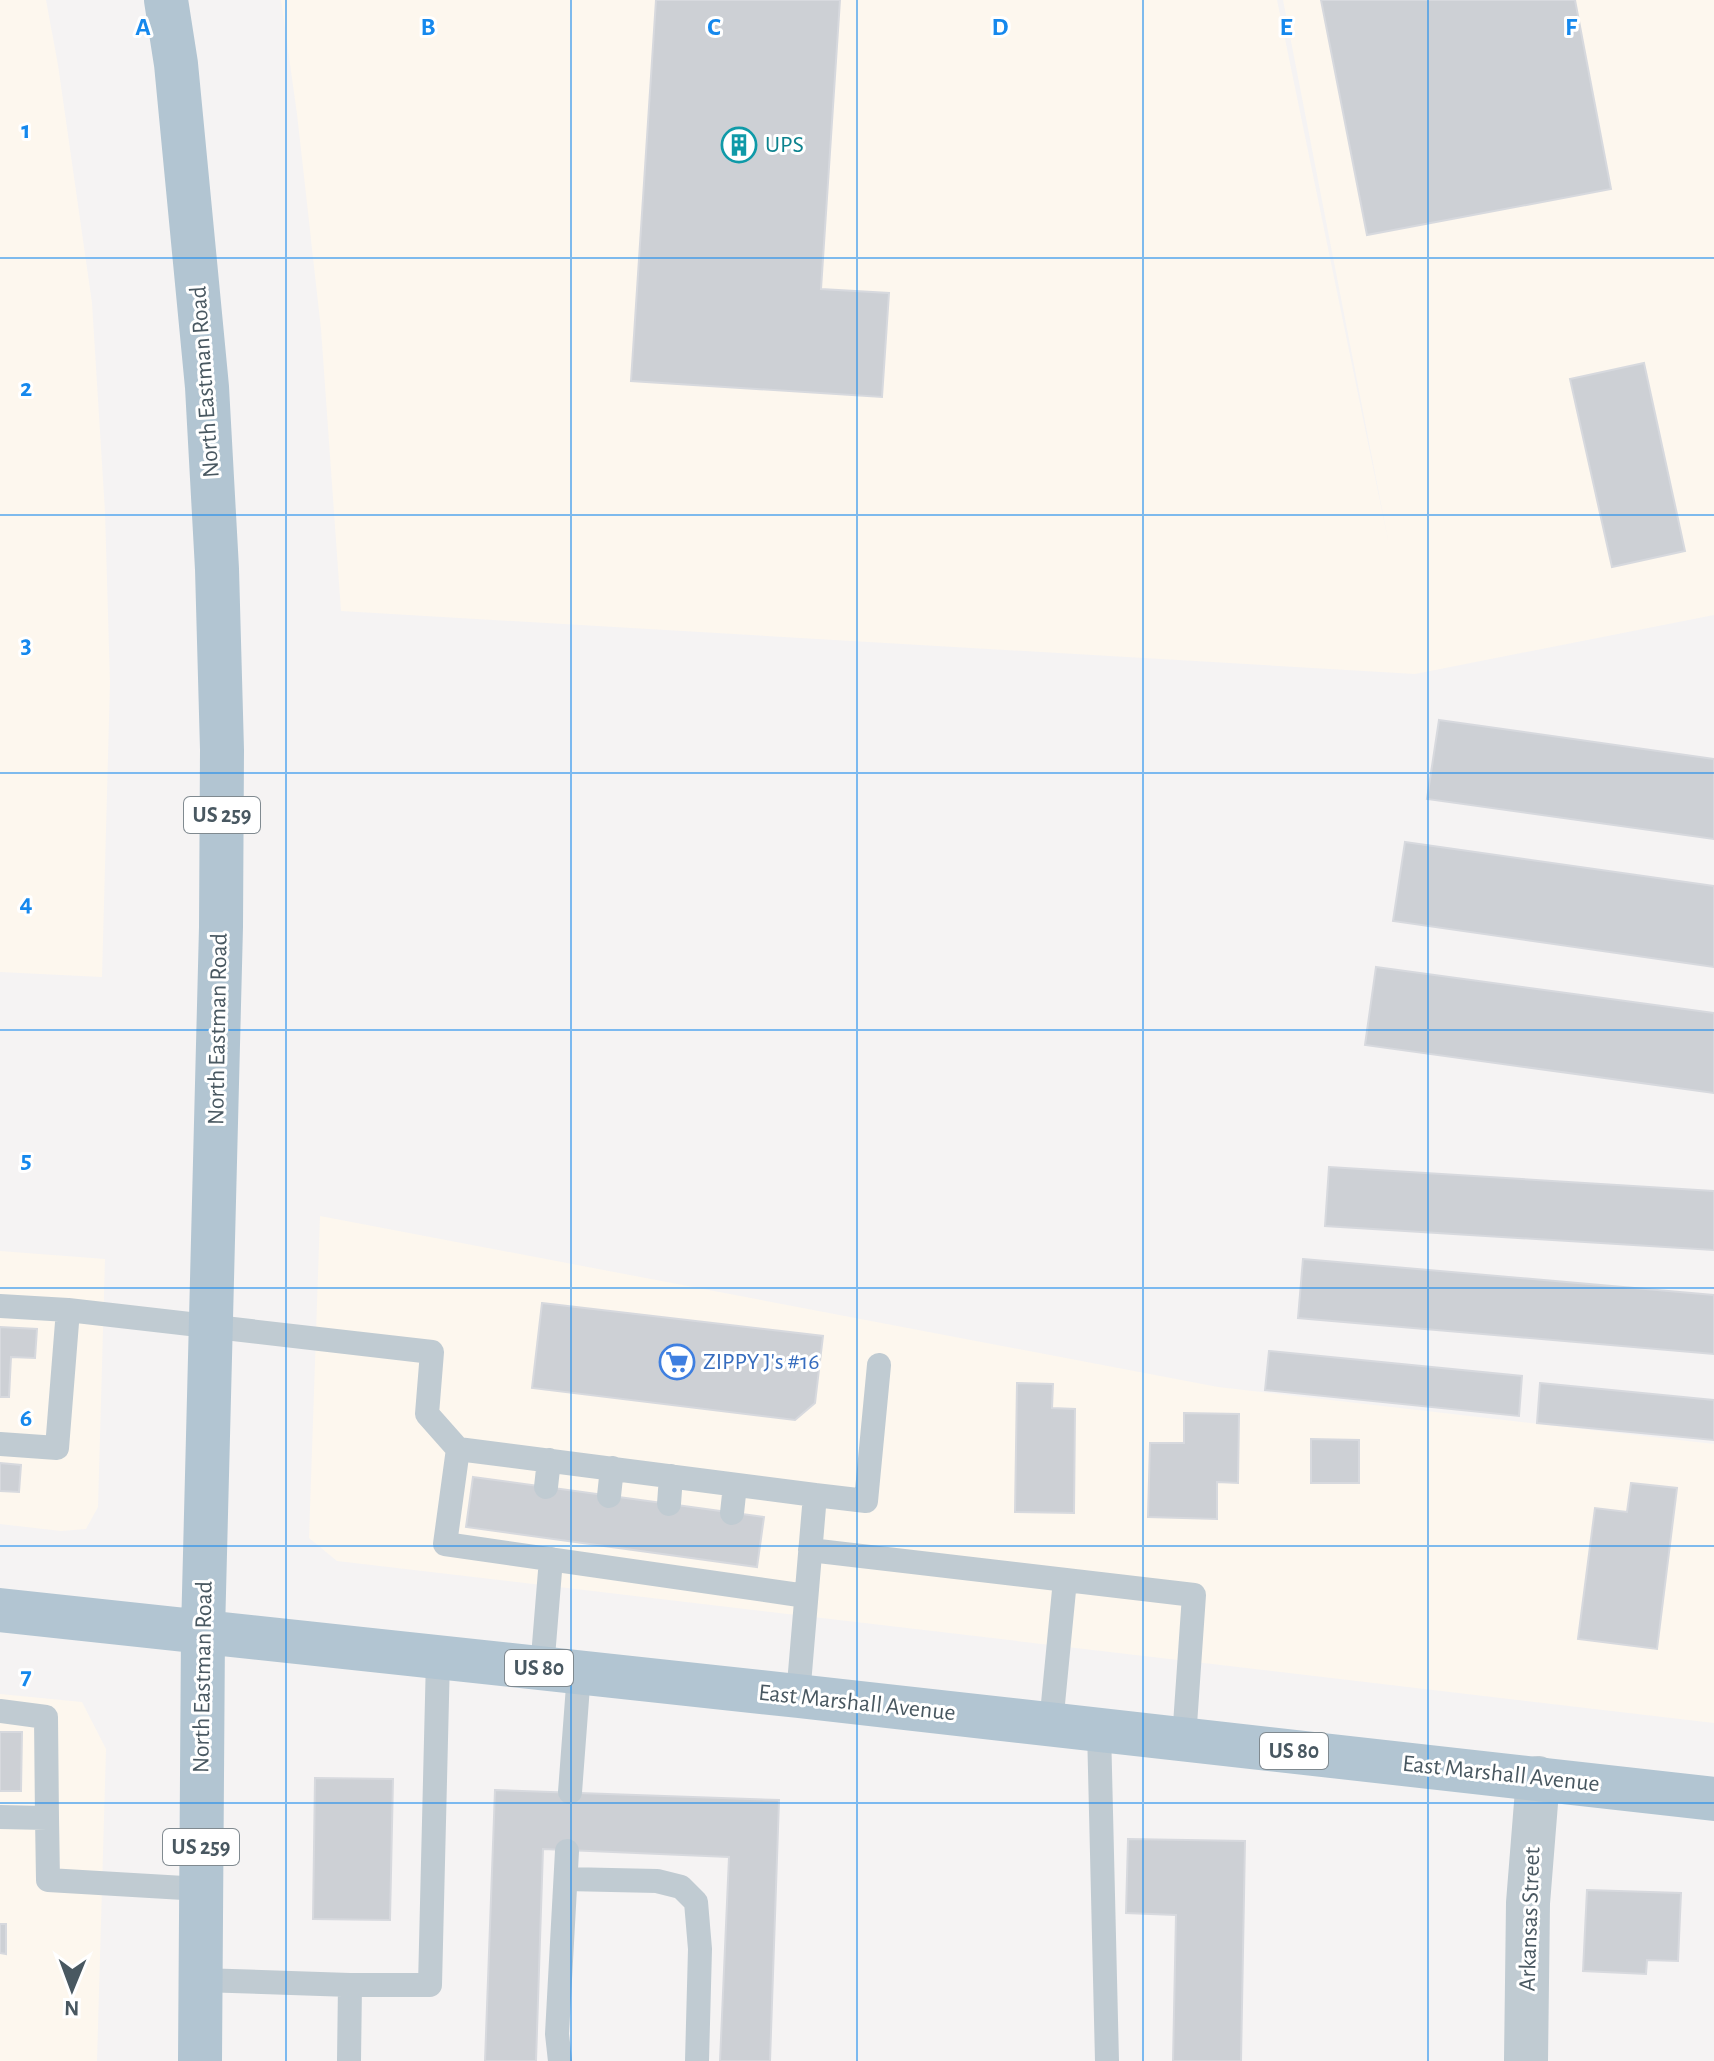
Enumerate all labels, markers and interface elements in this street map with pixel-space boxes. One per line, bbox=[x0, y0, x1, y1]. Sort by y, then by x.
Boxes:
text: A bbox=[135, 14, 151, 40]
text: B bbox=[420, 14, 436, 40]
text: C bbox=[707, 14, 721, 40]
text: D bbox=[991, 14, 1009, 40]
text: E bbox=[1279, 14, 1293, 40]
text: F bbox=[1565, 14, 1578, 40]
text: 1 bbox=[21, 117, 31, 143]
building icon: UPS bbox=[720, 126, 758, 164]
place label: UPS bbox=[765, 133, 804, 157]
street label: North Eastman Road bbox=[186, 285, 224, 479]
text: 2 bbox=[20, 375, 32, 401]
text: 3 bbox=[20, 632, 32, 658]
road number: US 259 bbox=[184, 797, 260, 833]
text: 4 bbox=[19, 890, 33, 916]
street label: North Eastman Road bbox=[204, 933, 232, 1125]
text: 5 bbox=[20, 1147, 32, 1173]
supermarket icon: ZIPPY J's #16 bbox=[658, 1343, 696, 1381]
place label: ZIPPY J's #16 bbox=[703, 1350, 820, 1374]
text: 6 bbox=[20, 1405, 32, 1431]
street label: North Eastman Road bbox=[189, 1581, 217, 1773]
road number: US 80 bbox=[505, 1650, 573, 1686]
text: 7 bbox=[20, 1663, 32, 1689]
street label: East Marshall Avenue bbox=[757, 1681, 957, 1725]
road number: US 80 bbox=[1260, 1733, 1328, 1769]
street label: East Marshall Avenue bbox=[1401, 1752, 1601, 1796]
road number: US 259 bbox=[163, 1829, 239, 1865]
street label: Arkansas Street bbox=[1515, 1846, 1545, 1992]
north arrow bbox=[32, 1949, 112, 2029]
text: N bbox=[64, 1997, 80, 2019]

